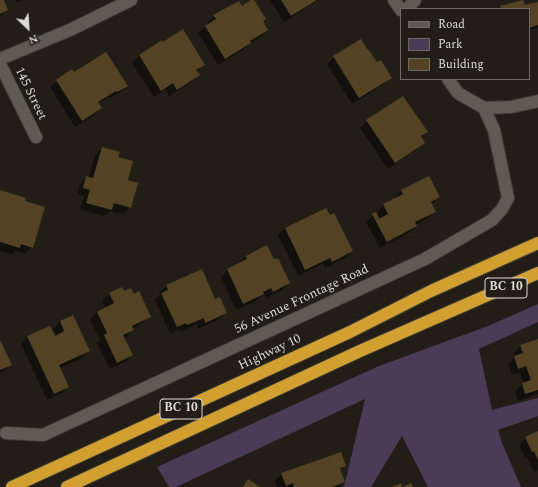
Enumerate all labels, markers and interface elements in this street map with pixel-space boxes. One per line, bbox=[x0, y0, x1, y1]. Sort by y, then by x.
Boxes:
north arrow bbox=[8, 8, 48, 48]
legend bbox=[400, 8, 530, 80]
text: Road bbox=[438, 15, 465, 34]
text: N bbox=[26, 30, 41, 49]
text: Park bbox=[438, 35, 463, 54]
text: Building bbox=[438, 55, 484, 74]
street label: 145 Street bbox=[11, 65, 49, 123]
street label: 56 Avenue Frontage Road bbox=[232, 262, 372, 338]
road number: BC 10 bbox=[485, 278, 527, 298]
street label: Highway 10 bbox=[236, 332, 304, 374]
road number: BC 10 bbox=[160, 399, 202, 419]

